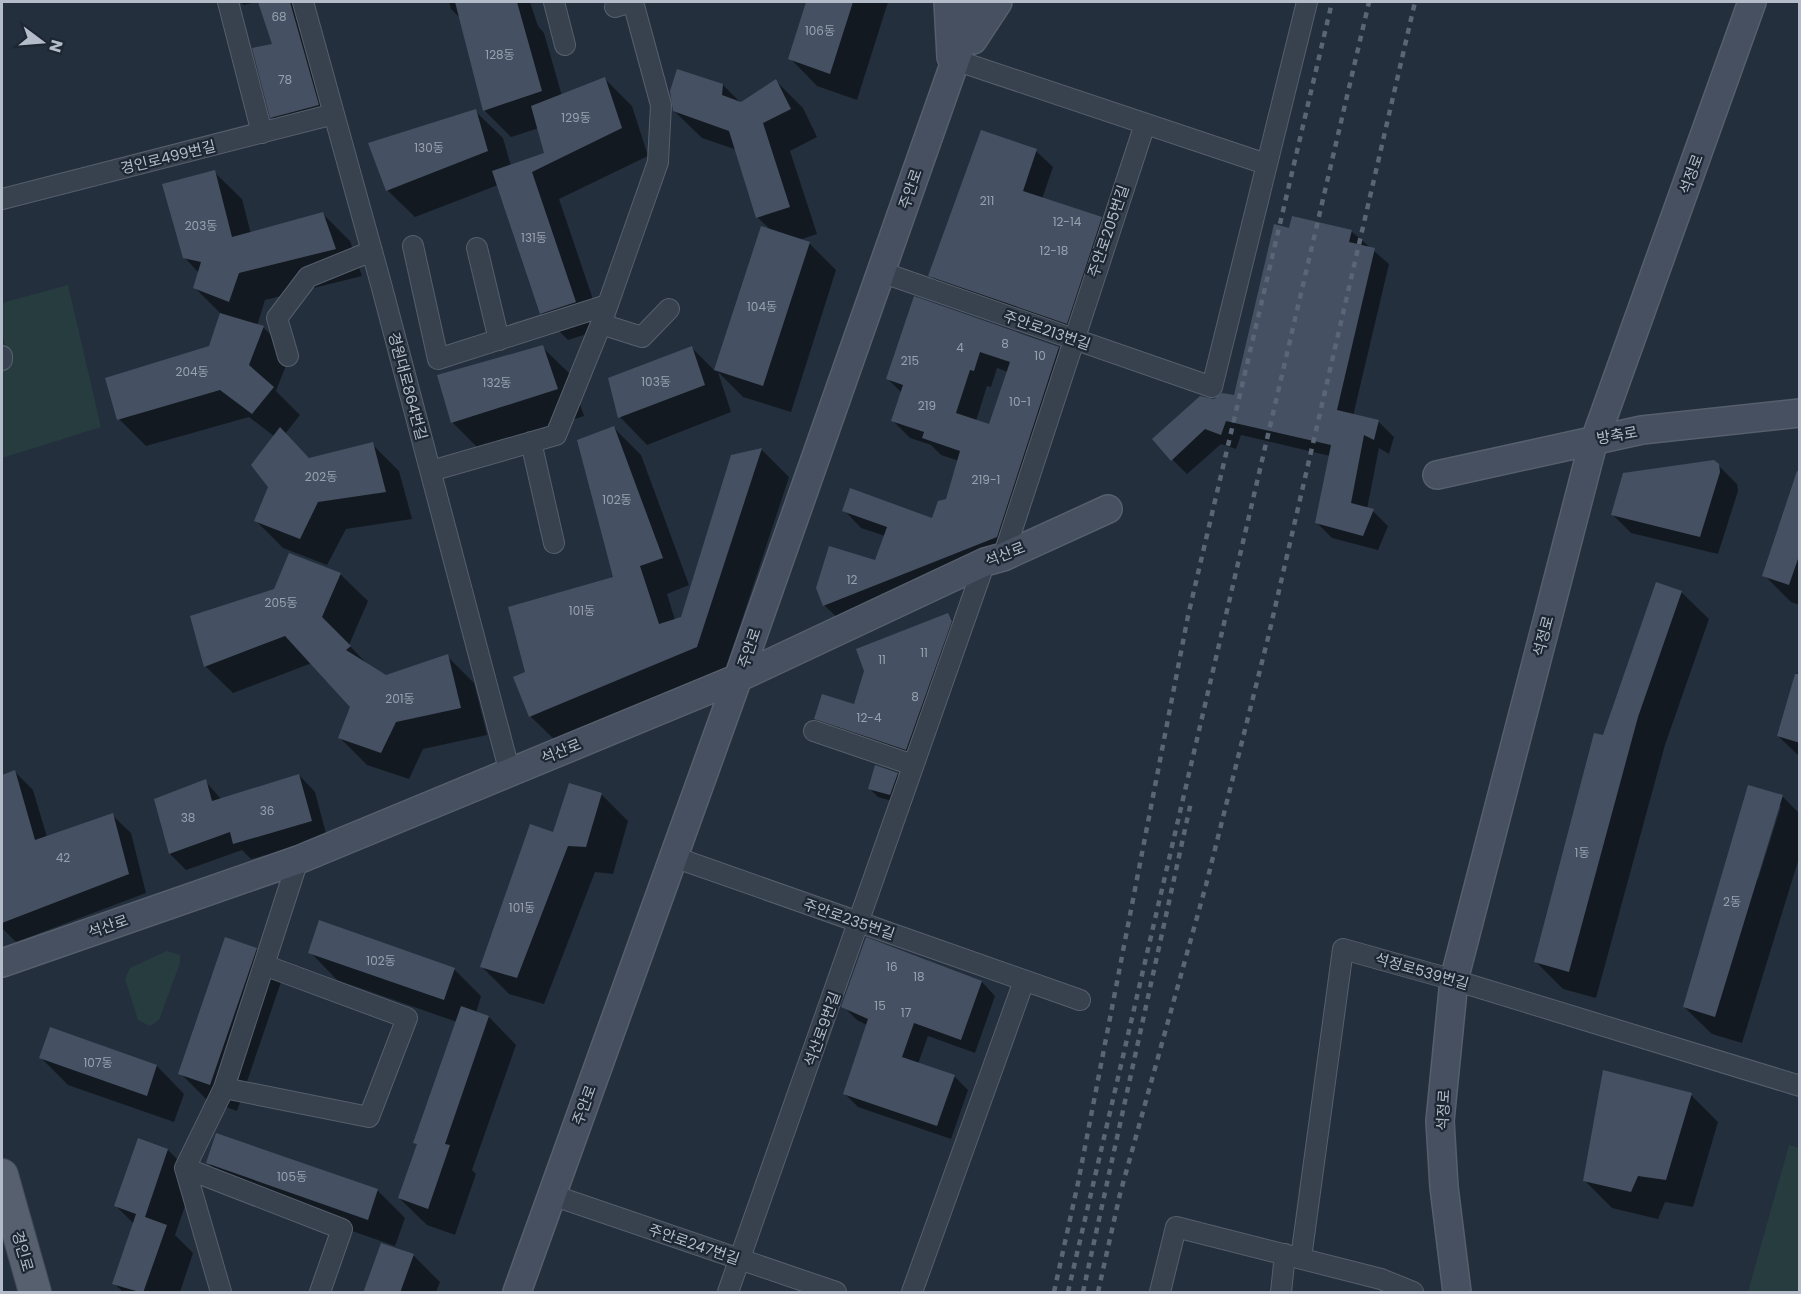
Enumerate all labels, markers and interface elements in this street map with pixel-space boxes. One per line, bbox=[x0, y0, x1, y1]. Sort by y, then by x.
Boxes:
house number: 68 bbox=[271, 8, 287, 25]
north arrow bbox=[12, 12, 72, 72]
house number: 106동 bbox=[805, 22, 835, 39]
text: N bbox=[43, 37, 69, 55]
house number: 128동 bbox=[485, 46, 515, 63]
house number: 78 bbox=[278, 71, 292, 88]
house number: 129동 bbox=[561, 109, 591, 126]
street label: 경인로499번길 bbox=[118, 135, 218, 179]
house number: 130동 bbox=[414, 139, 444, 156]
street label: 석정로 bbox=[1674, 151, 1708, 197]
street label: 주안로 bbox=[893, 166, 927, 212]
street label: 주안로205번길 bbox=[1082, 182, 1134, 280]
house number: 211 bbox=[980, 192, 994, 209]
house number: 12-14 bbox=[1053, 213, 1082, 230]
house number: 203동 bbox=[185, 217, 217, 234]
house number: 131동 bbox=[521, 229, 547, 246]
house number: 12-18 bbox=[1040, 242, 1068, 259]
house number: 104동 bbox=[747, 298, 777, 315]
street label: 주안로213번길 bbox=[1000, 305, 1094, 355]
street label: 경원대로864번길 bbox=[383, 330, 433, 442]
house number: 8 bbox=[1001, 335, 1009, 352]
house number: 4 bbox=[956, 339, 964, 356]
house number: 10 bbox=[1034, 347, 1046, 364]
house number: 215 bbox=[901, 352, 919, 369]
house number: 204동 bbox=[175, 363, 209, 380]
house number: 103동 bbox=[641, 373, 671, 390]
house number: 132동 bbox=[483, 374, 511, 391]
house number: 10-1 bbox=[1009, 393, 1031, 410]
house number: 219 bbox=[918, 397, 936, 414]
street label: 방축로 bbox=[1595, 421, 1639, 449]
house number: 202동 bbox=[305, 468, 337, 485]
house number: 219-1 bbox=[972, 471, 1000, 488]
house number: 102동 bbox=[602, 491, 632, 508]
street label: 석산로 bbox=[982, 537, 1028, 571]
house number: 12 bbox=[847, 571, 857, 588]
house number: 205동 bbox=[264, 594, 298, 611]
house number: 101동 bbox=[569, 602, 595, 619]
street label: 석정로 bbox=[1527, 613, 1559, 659]
street label: 주안로 bbox=[732, 625, 766, 671]
house number: 11 bbox=[920, 644, 928, 661]
house number: 11 bbox=[878, 651, 886, 668]
house number: 8 bbox=[911, 688, 919, 705]
house number: 201동 bbox=[385, 690, 415, 707]
house number: 12-4 bbox=[857, 709, 882, 726]
street label: 석산로 bbox=[538, 734, 584, 768]
house number: 36 bbox=[260, 802, 274, 819]
house number: 38 bbox=[181, 809, 195, 826]
house number: 1동 bbox=[1575, 844, 1589, 861]
house number: 42 bbox=[56, 849, 70, 866]
street label: 주안로235번길 bbox=[800, 893, 898, 945]
house number: 2동 bbox=[1723, 893, 1741, 910]
house number: 101동 bbox=[509, 899, 535, 916]
street label: 석산로 bbox=[85, 909, 131, 943]
street label: 석정로539번길 bbox=[1373, 948, 1471, 994]
house number: 102동 bbox=[366, 952, 396, 969]
house number: 16 bbox=[886, 958, 898, 975]
house number: 18 bbox=[913, 968, 925, 985]
street label: 석산로9번길 bbox=[799, 989, 845, 1069]
house number: 15 bbox=[874, 997, 886, 1014]
house number: 17 bbox=[901, 1004, 912, 1021]
house number: 107동 bbox=[84, 1054, 112, 1071]
street label: 주안로 bbox=[567, 1082, 601, 1128]
street label: 석정로 bbox=[1431, 1089, 1455, 1131]
house number: 105동 bbox=[277, 1168, 307, 1185]
street label: 주안로247번길 bbox=[646, 1219, 742, 1269]
street label: 경인로 bbox=[7, 1228, 39, 1274]

